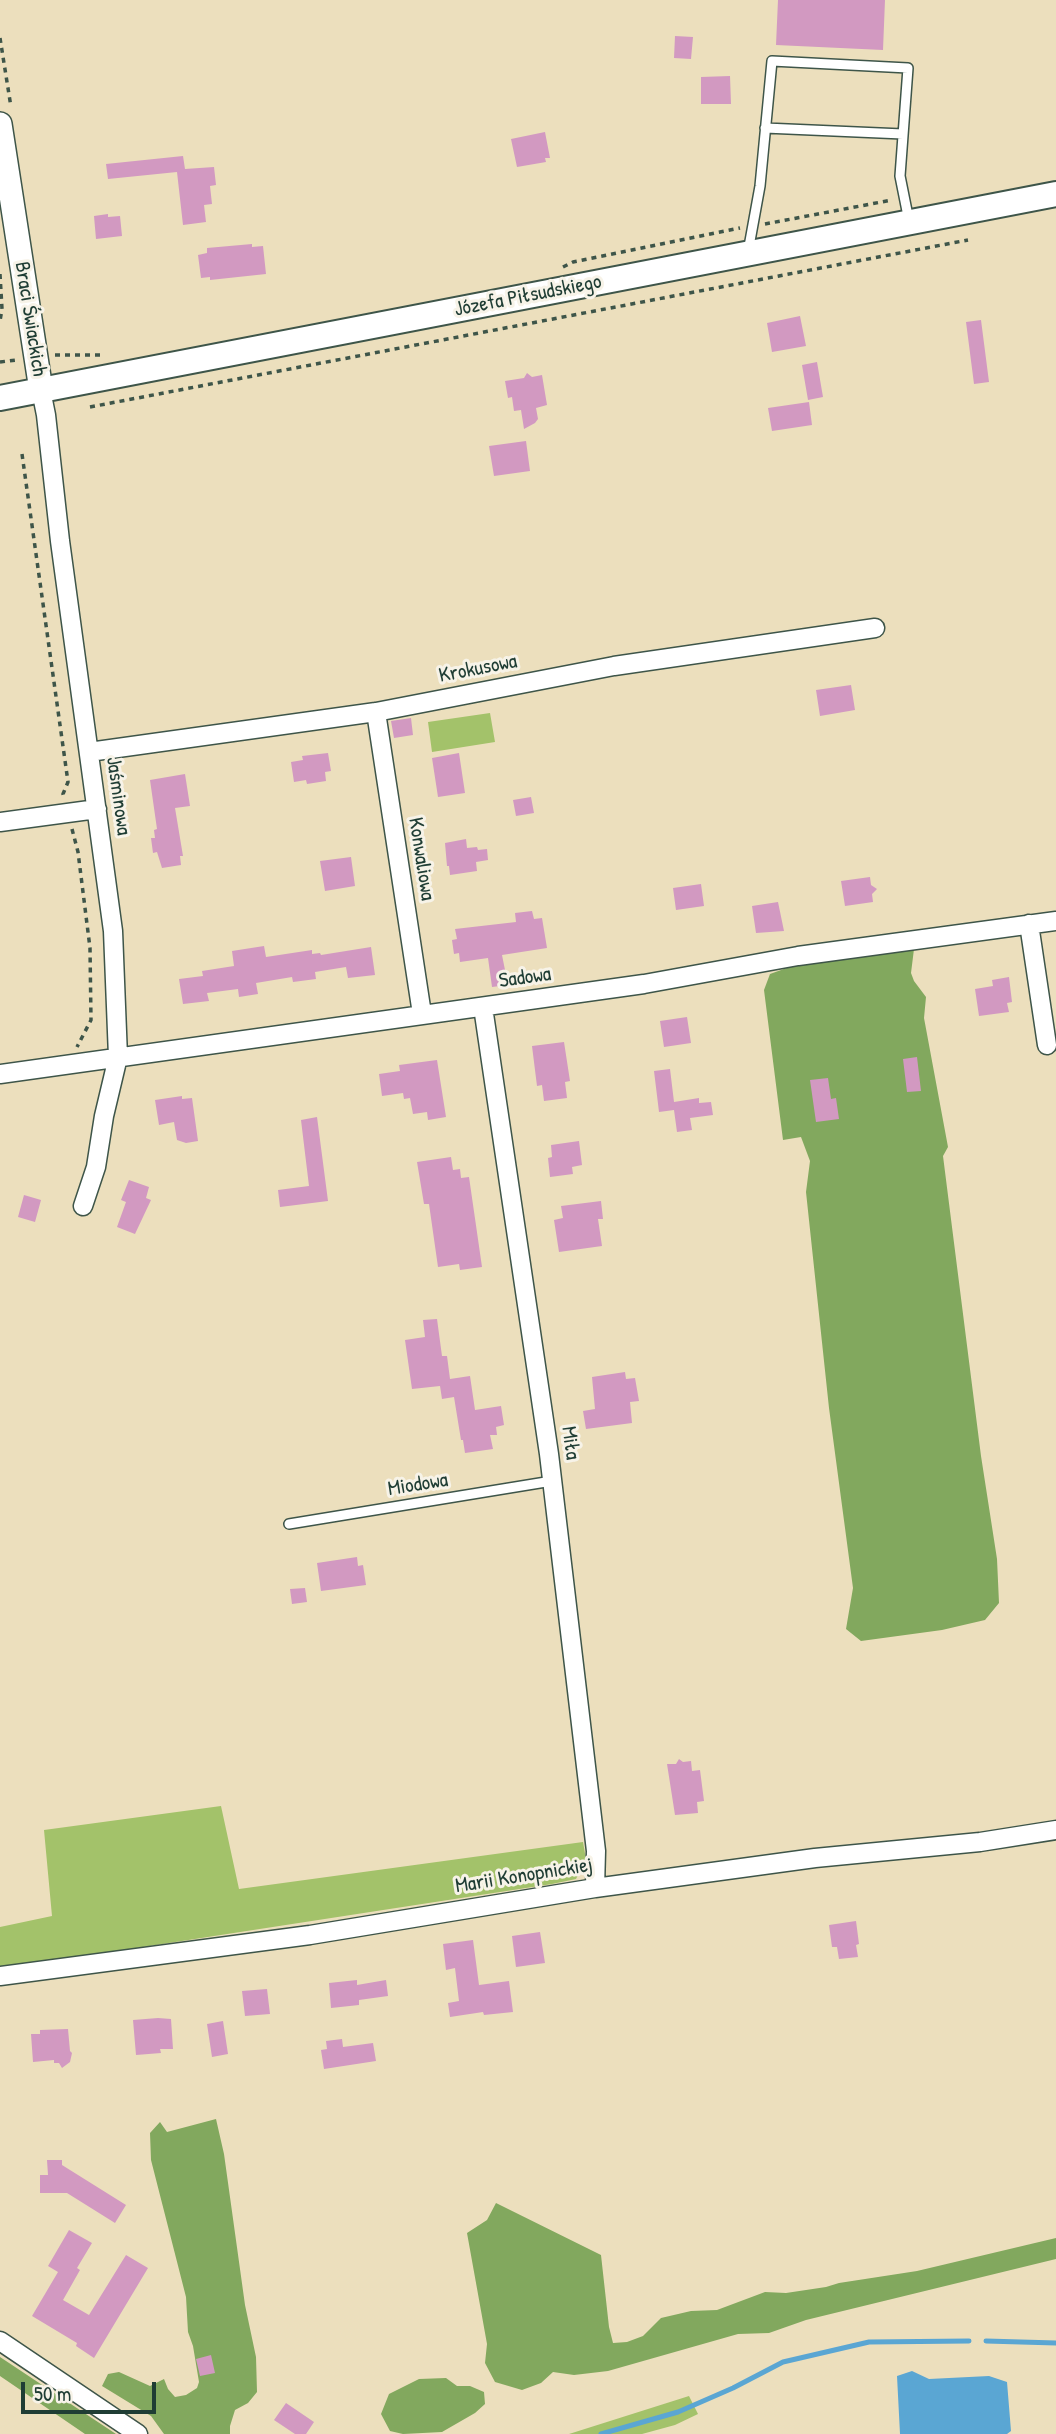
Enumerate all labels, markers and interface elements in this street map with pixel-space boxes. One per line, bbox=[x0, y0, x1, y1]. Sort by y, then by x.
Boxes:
street label: Braci Świackich bbox=[9, 260, 51, 378]
street label: Józefa Piłsudskiego bbox=[452, 269, 604, 323]
street label: Krokusowa bbox=[437, 649, 519, 689]
street label: Jaśminowa bbox=[100, 755, 136, 837]
street label: Konwaliowa bbox=[402, 816, 440, 902]
street label: Sadowa bbox=[497, 962, 553, 994]
street label: Miła bbox=[555, 1425, 585, 1461]
street label: Miodowa bbox=[386, 1468, 450, 1502]
street label: Marii Konopnickiej bbox=[454, 1853, 594, 1899]
scale bar bbox=[24, 2368, 159, 2412]
text: 50 m bbox=[34, 2379, 71, 2408]

